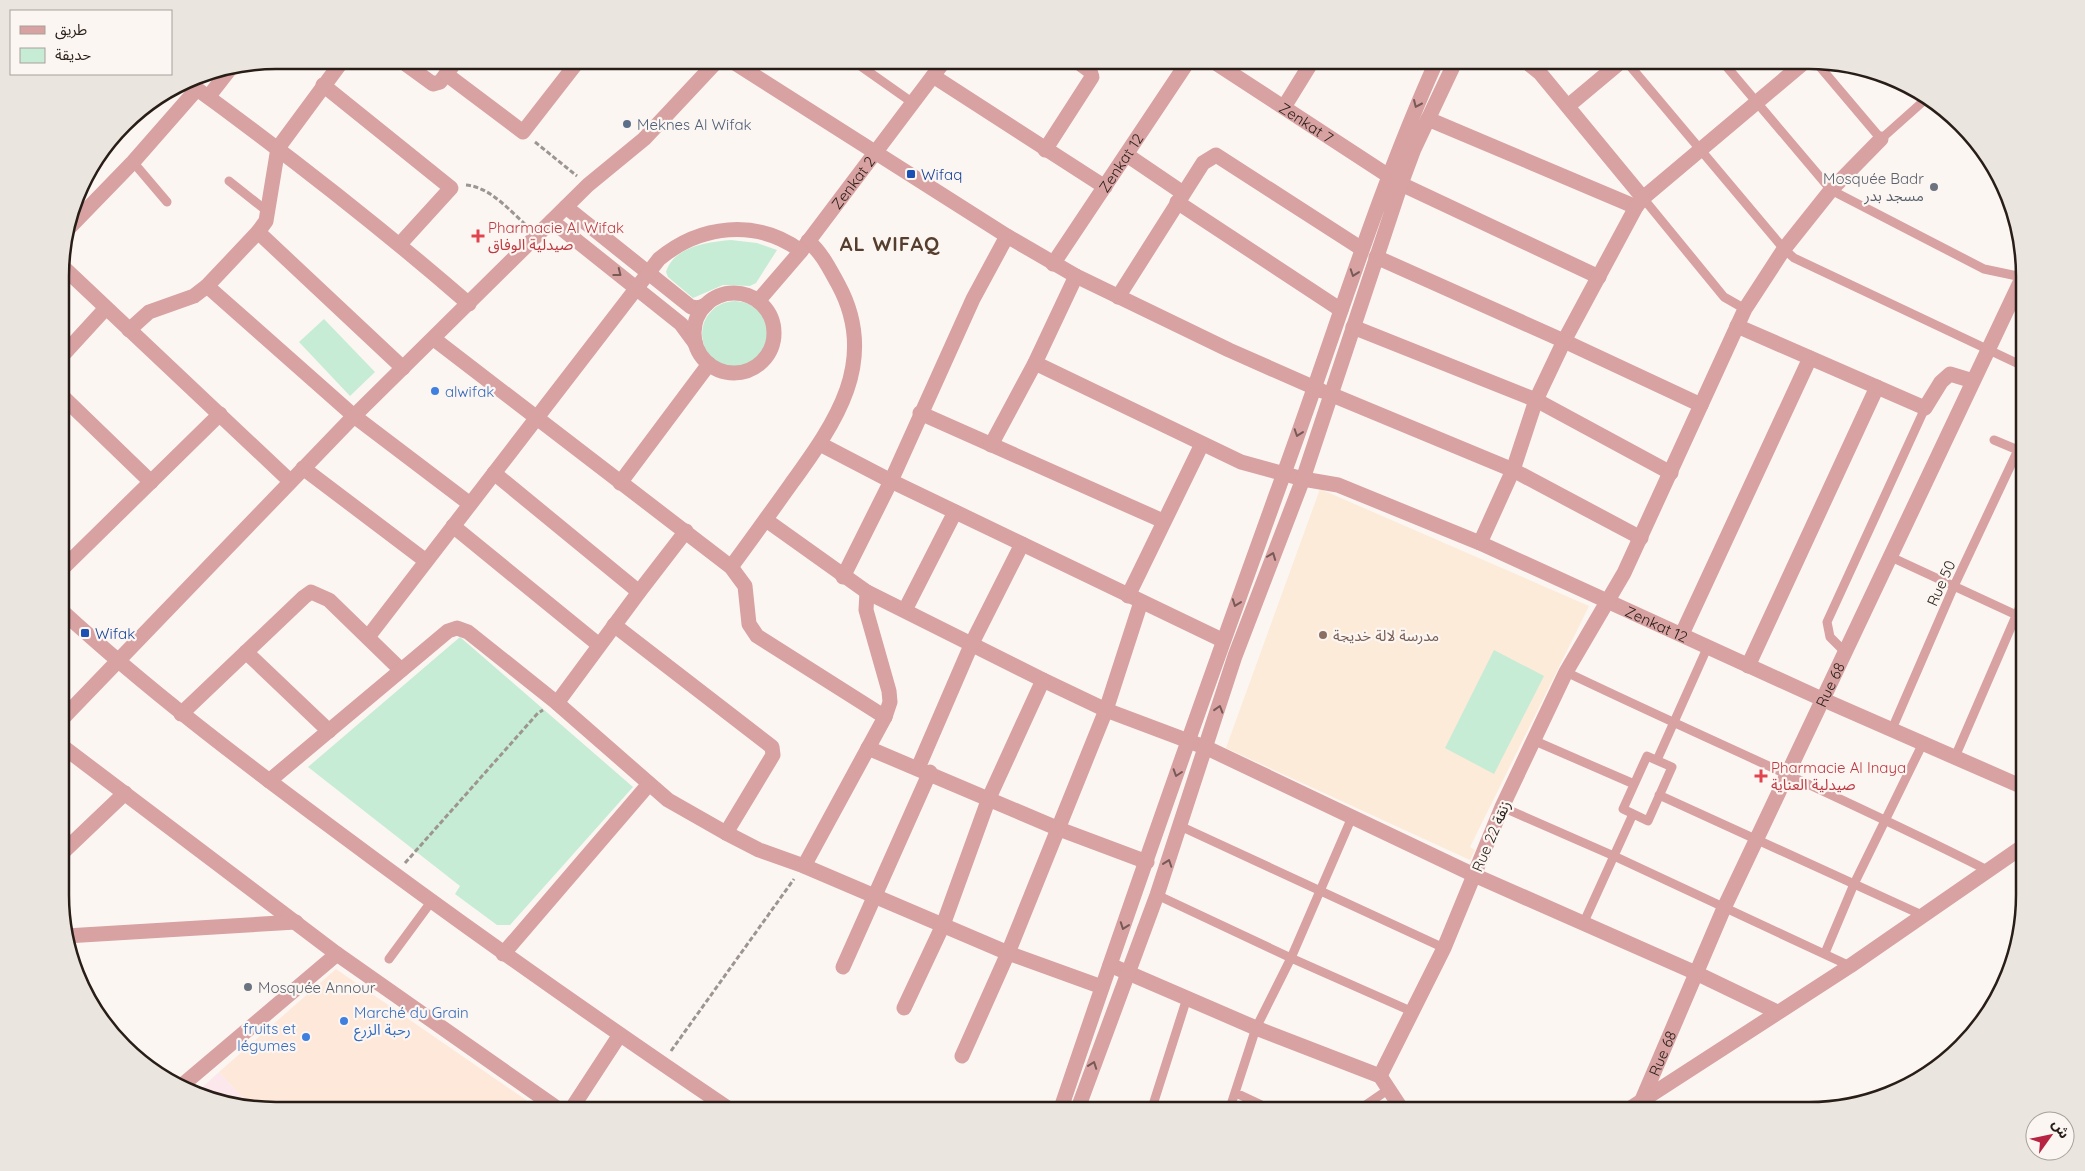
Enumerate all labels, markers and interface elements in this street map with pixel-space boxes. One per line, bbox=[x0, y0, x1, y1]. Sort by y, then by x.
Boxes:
legend bbox=[10, 10, 172, 75]
text: طريق bbox=[55, 20, 87, 40]
text: حديقة bbox=[55, 45, 91, 64]
street label: Zenkat 7 bbox=[1276, 98, 1337, 147]
one-way arrow bbox=[1413, 99, 1424, 108]
place label: Meknes Al Wifak bbox=[637, 115, 752, 134]
marker: Meknes Al Wifak bbox=[621, 118, 633, 130]
street label: Zenkat 12 bbox=[1094, 129, 1147, 196]
street label: Zenkat 2 bbox=[827, 152, 879, 212]
place label: Wifaq bbox=[921, 165, 962, 184]
marker: Wifaq bbox=[905, 168, 917, 180]
place label: Mosquée Badr مسجد بدر bbox=[1823, 169, 1924, 205]
marker: Mosquée Badr مسجد بدر bbox=[1928, 181, 1940, 193]
place label: Pharmacie Al Wifak صيدلية الوفاق bbox=[488, 218, 624, 254]
marker: Pharmacie Al Wifak صيدلية الوفاق bbox=[472, 230, 484, 242]
district label: AL WIFAQ bbox=[840, 231, 940, 256]
one-way arrow bbox=[612, 268, 621, 276]
one-way arrow bbox=[1349, 268, 1359, 276]
place label: alwifak bbox=[445, 382, 494, 401]
marker: alwifak bbox=[429, 385, 441, 397]
one-way arrow bbox=[1294, 429, 1304, 437]
one-way arrow bbox=[1267, 552, 1277, 560]
street label: Rue 50 bbox=[1923, 557, 1959, 609]
one-way arrow bbox=[1232, 598, 1242, 606]
street label: Zenkat 12 bbox=[1622, 601, 1691, 646]
place label: Wifak bbox=[95, 624, 135, 643]
place label: مدرسة لالة خديجة bbox=[1333, 626, 1439, 645]
marker: Wifak bbox=[79, 627, 91, 639]
marker: مدرسة لالة خديجة bbox=[1317, 629, 1329, 641]
street label: Rue 68 bbox=[1811, 659, 1848, 710]
one-way arrow bbox=[1213, 705, 1223, 713]
place label: Pharmacie Al Inaya صيدلية العناية bbox=[1771, 758, 1906, 794]
one-way arrow bbox=[1173, 768, 1183, 776]
marker: Pharmacie Al Inaya صيدلية العناية bbox=[1755, 770, 1767, 782]
street label: Rue 22 زنقة bbox=[1467, 798, 1515, 874]
one-way arrow bbox=[1162, 859, 1172, 868]
one-way arrow bbox=[1120, 921, 1130, 930]
place label: Mosquée Annour bbox=[258, 978, 376, 997]
marker: Mosquée Annour bbox=[242, 981, 254, 993]
place label: Marché du Grain رحبة الزرع bbox=[354, 1003, 469, 1042]
marker: Marché du Grain رحبة الزرع bbox=[338, 1015, 350, 1027]
place label: fruits et légumes bbox=[237, 1019, 296, 1055]
street label: Rue 68 bbox=[1644, 1028, 1680, 1079]
marker: fruits et légumes bbox=[300, 1031, 312, 1043]
one-way arrow bbox=[1087, 1061, 1097, 1070]
north arrow bbox=[2025, 1111, 2075, 1161]
text: ش bbox=[2048, 1116, 2074, 1142]

